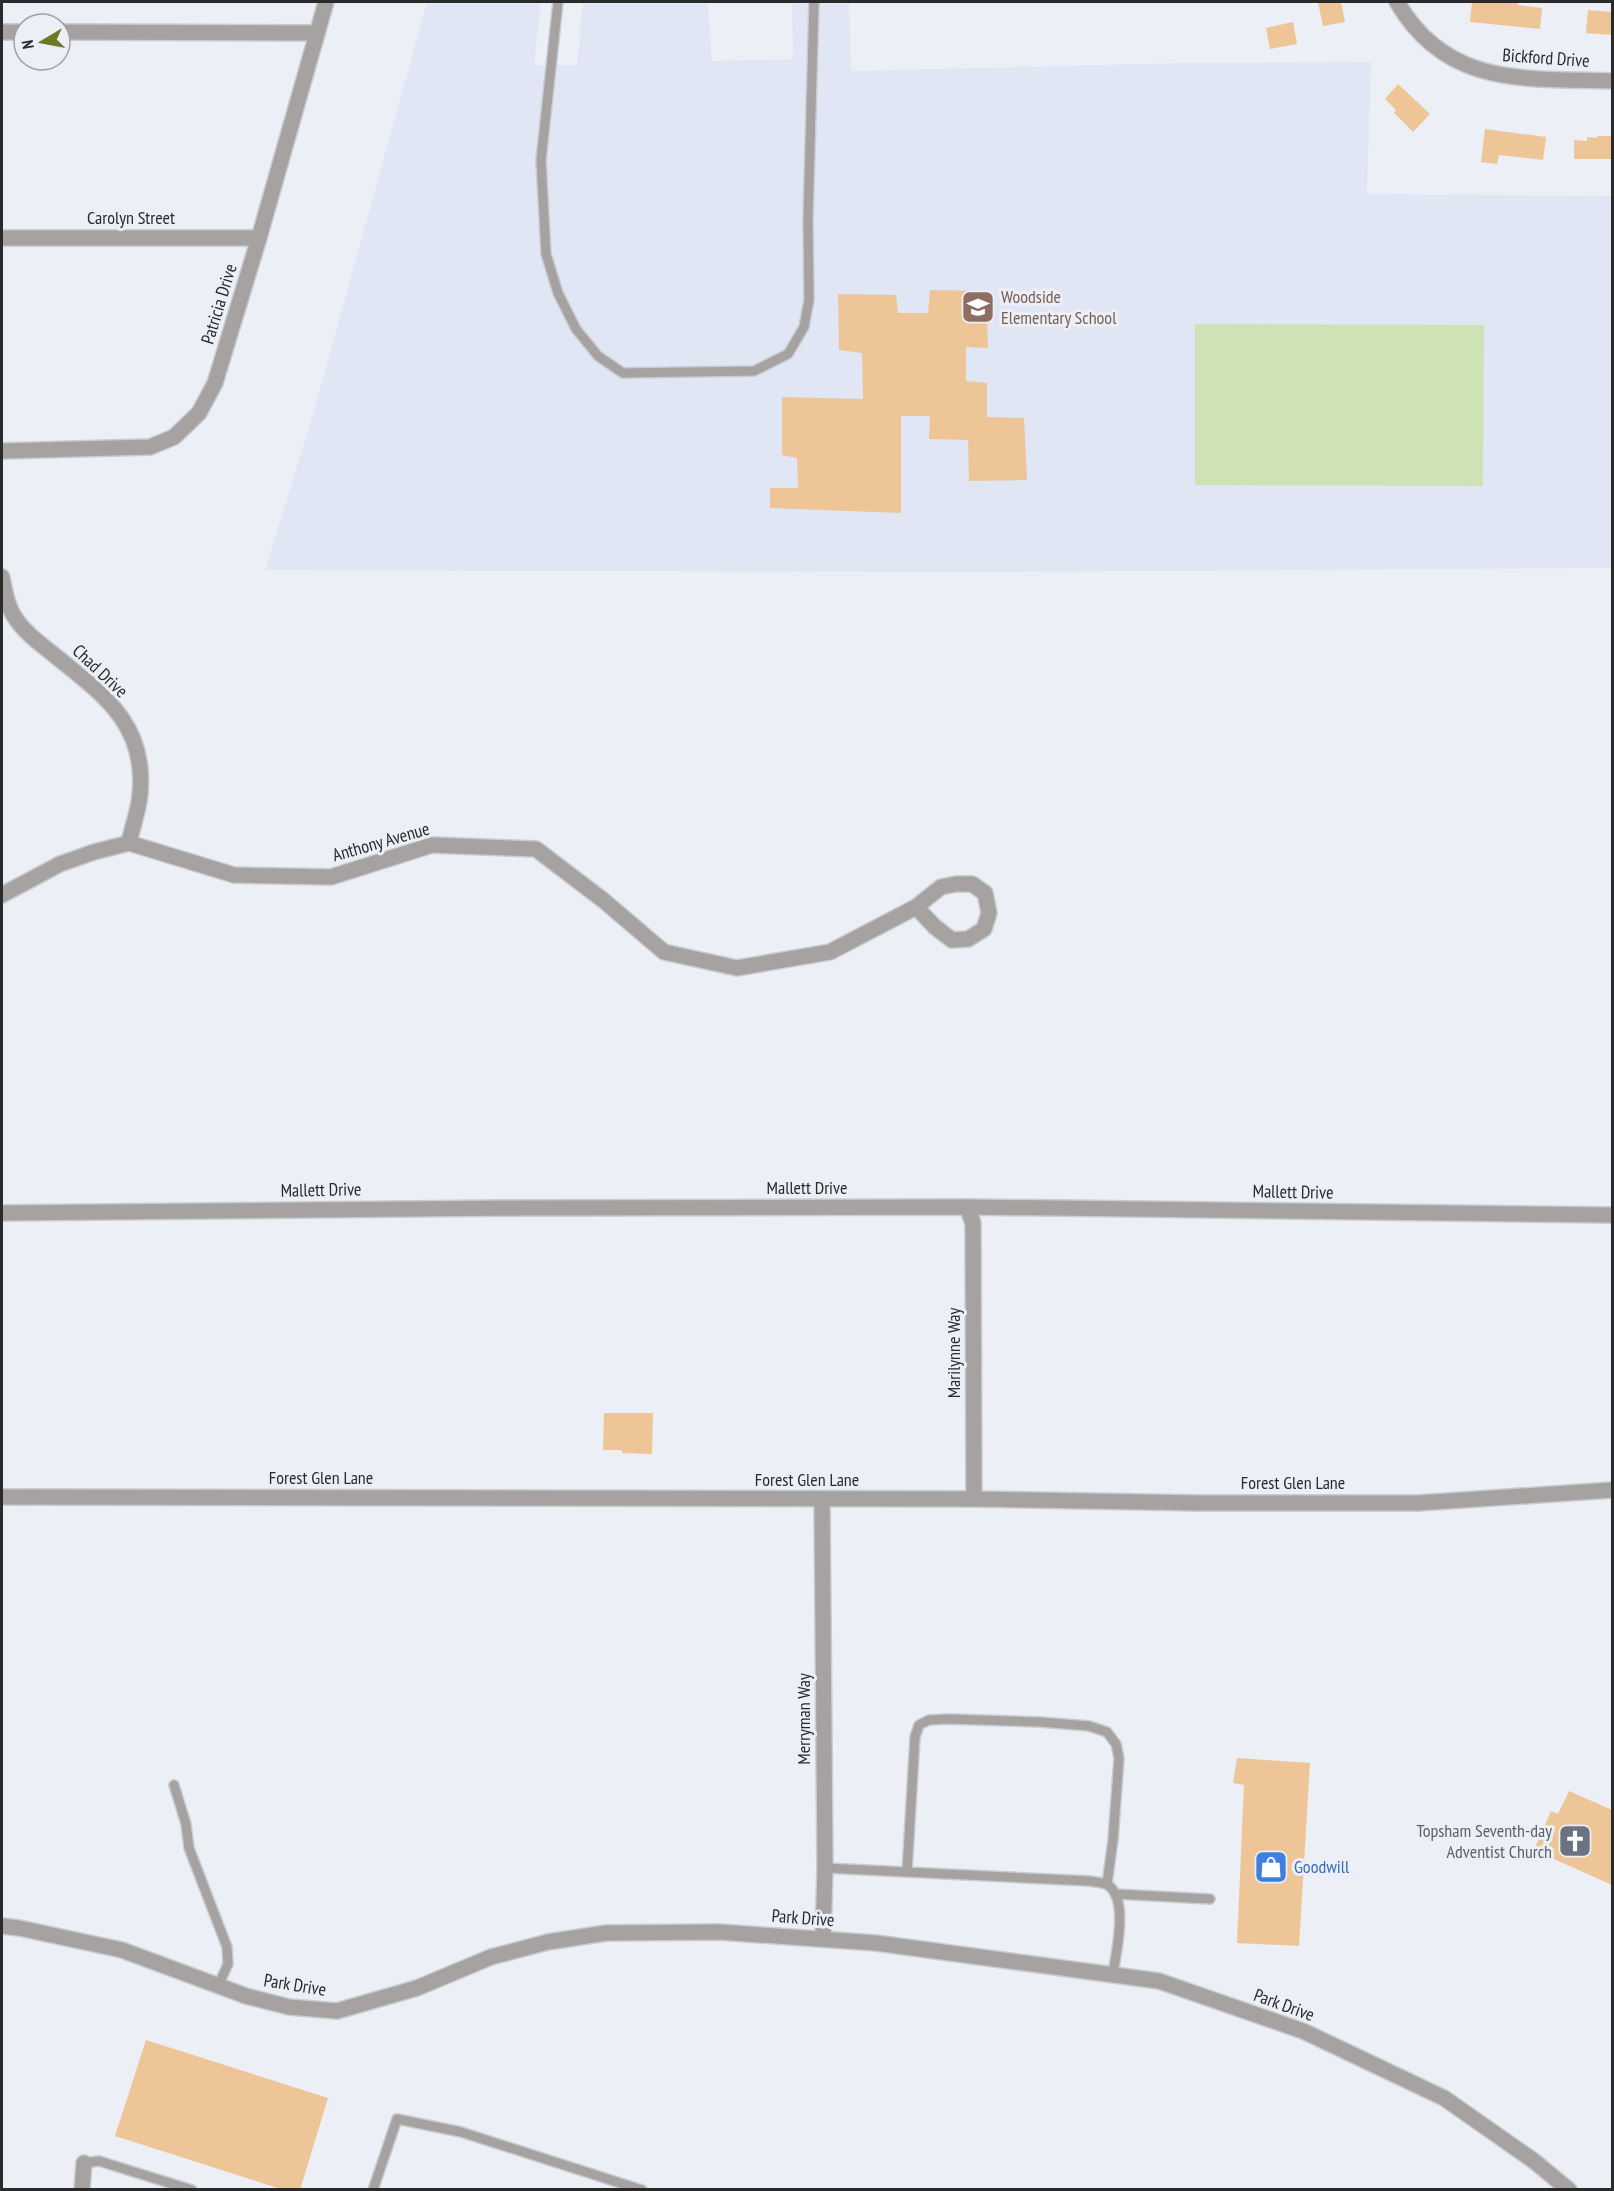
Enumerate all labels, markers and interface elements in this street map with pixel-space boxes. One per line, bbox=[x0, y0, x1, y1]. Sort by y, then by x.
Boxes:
north arrow bbox=[12, 12, 72, 72]
text: N bbox=[17, 39, 38, 51]
street label: Bickford Drive bbox=[1502, 43, 1590, 72]
street label: Carolyn Street bbox=[87, 206, 175, 229]
street label: Patricia Drive bbox=[195, 261, 242, 347]
place label: Woodside Elementary School bbox=[1001, 285, 1117, 329]
school or university icon: Woodside Elementary School bbox=[960, 289, 996, 325]
street label: Chad Drive bbox=[68, 639, 133, 702]
street label: Anthony Avenue bbox=[330, 817, 432, 866]
street label: Mallett Drive bbox=[767, 1176, 847, 1199]
street label: Mallett Drive bbox=[280, 1177, 362, 1202]
street label: Mallett Drive bbox=[1252, 1179, 1334, 1204]
street label: Marilynne Way bbox=[942, 1307, 965, 1398]
street label: Forest Glen Lane bbox=[269, 1466, 373, 1489]
street label: Forest Glen Lane bbox=[755, 1468, 859, 1491]
street label: Forest Glen Lane bbox=[1241, 1471, 1345, 1494]
street label: Merryman Way bbox=[792, 1673, 815, 1765]
place label: Topsham Seventh-day Adventist Church bbox=[1416, 1819, 1552, 1863]
church icon: Topsham Seventh-day Adventist Church bbox=[1557, 1823, 1593, 1859]
shop icon: Goodwill bbox=[1253, 1849, 1289, 1885]
place label: Goodwill bbox=[1294, 1855, 1350, 1878]
street label: Park Drive bbox=[771, 1904, 835, 1931]
street label: Park Drive bbox=[262, 1968, 328, 2001]
street label: Park Drive bbox=[1251, 1983, 1318, 2026]

